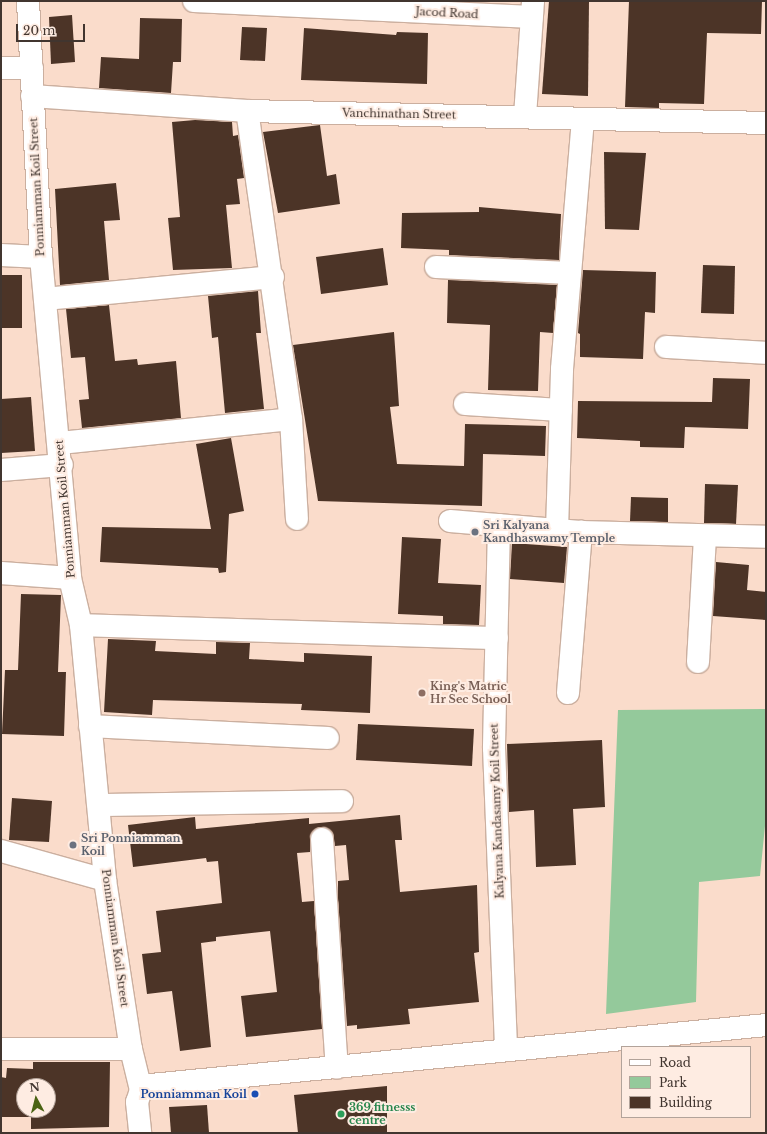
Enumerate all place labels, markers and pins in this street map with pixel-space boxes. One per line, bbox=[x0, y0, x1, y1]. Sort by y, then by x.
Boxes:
place label: Sri Kalyana Kandhaswamy Temple bbox=[483, 519, 616, 545]
marker: Sri Kalyana Kandhaswamy Temple bbox=[470, 527, 480, 537]
place label: King's Matric Hr Sec School bbox=[430, 680, 511, 706]
marker: King's Matric Hr Sec School bbox=[417, 688, 427, 698]
place label: Sri Ponniamman Koil bbox=[81, 832, 180, 858]
marker: Sri Ponniamman Koil bbox=[68, 840, 78, 850]
place label: Ponniamman Koil bbox=[140, 1087, 247, 1101]
marker: Ponniamman Koil bbox=[250, 1089, 260, 1099]
place label: 369 fitnesss centre bbox=[349, 1101, 415, 1127]
marker: 369 fitnesss centre bbox=[336, 1109, 346, 1119]

